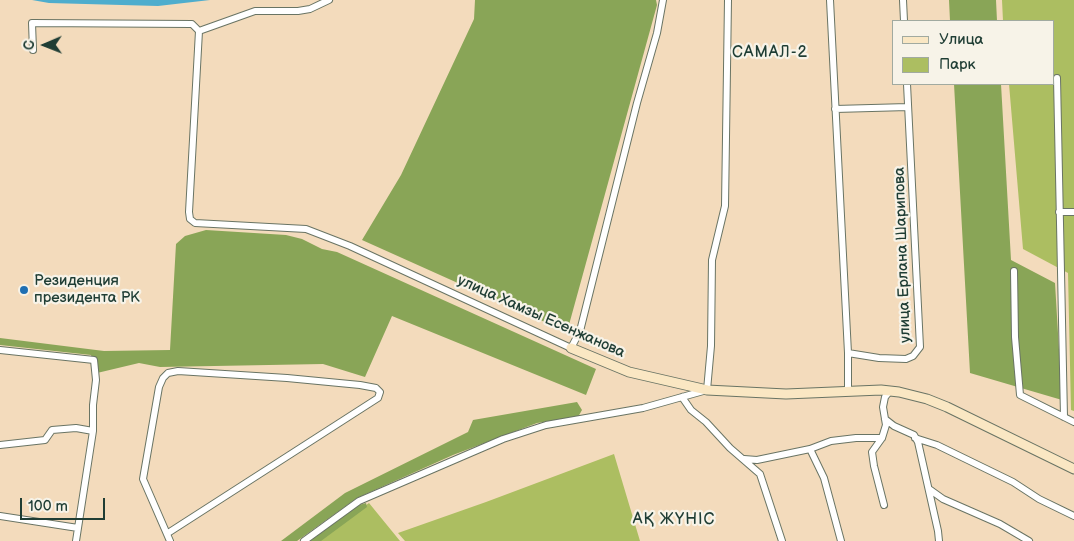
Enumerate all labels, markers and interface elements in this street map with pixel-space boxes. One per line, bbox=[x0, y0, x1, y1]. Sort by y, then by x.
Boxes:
north arrow bbox=[20, 20, 70, 70]
legend bbox=[892, 20, 1054, 85]
text: Улица bbox=[939, 30, 983, 49]
text: С bbox=[21, 40, 38, 50]
district label: САМАЛ-2 bbox=[731, 43, 809, 63]
text: Парк bbox=[939, 55, 976, 74]
street label: улица Ерлана Шарипова bbox=[891, 167, 915, 343]
place label: Резиденция президента РК bbox=[34, 272, 140, 307]
street label: улица Хамзы Есенжанова bbox=[454, 272, 628, 362]
marker: Резиденция президента РК bbox=[18, 284, 30, 296]
scale bar bbox=[22, 488, 108, 520]
text: 100 m bbox=[28, 497, 68, 516]
district label: АҚ ЖҮНІС bbox=[632, 510, 716, 530]

